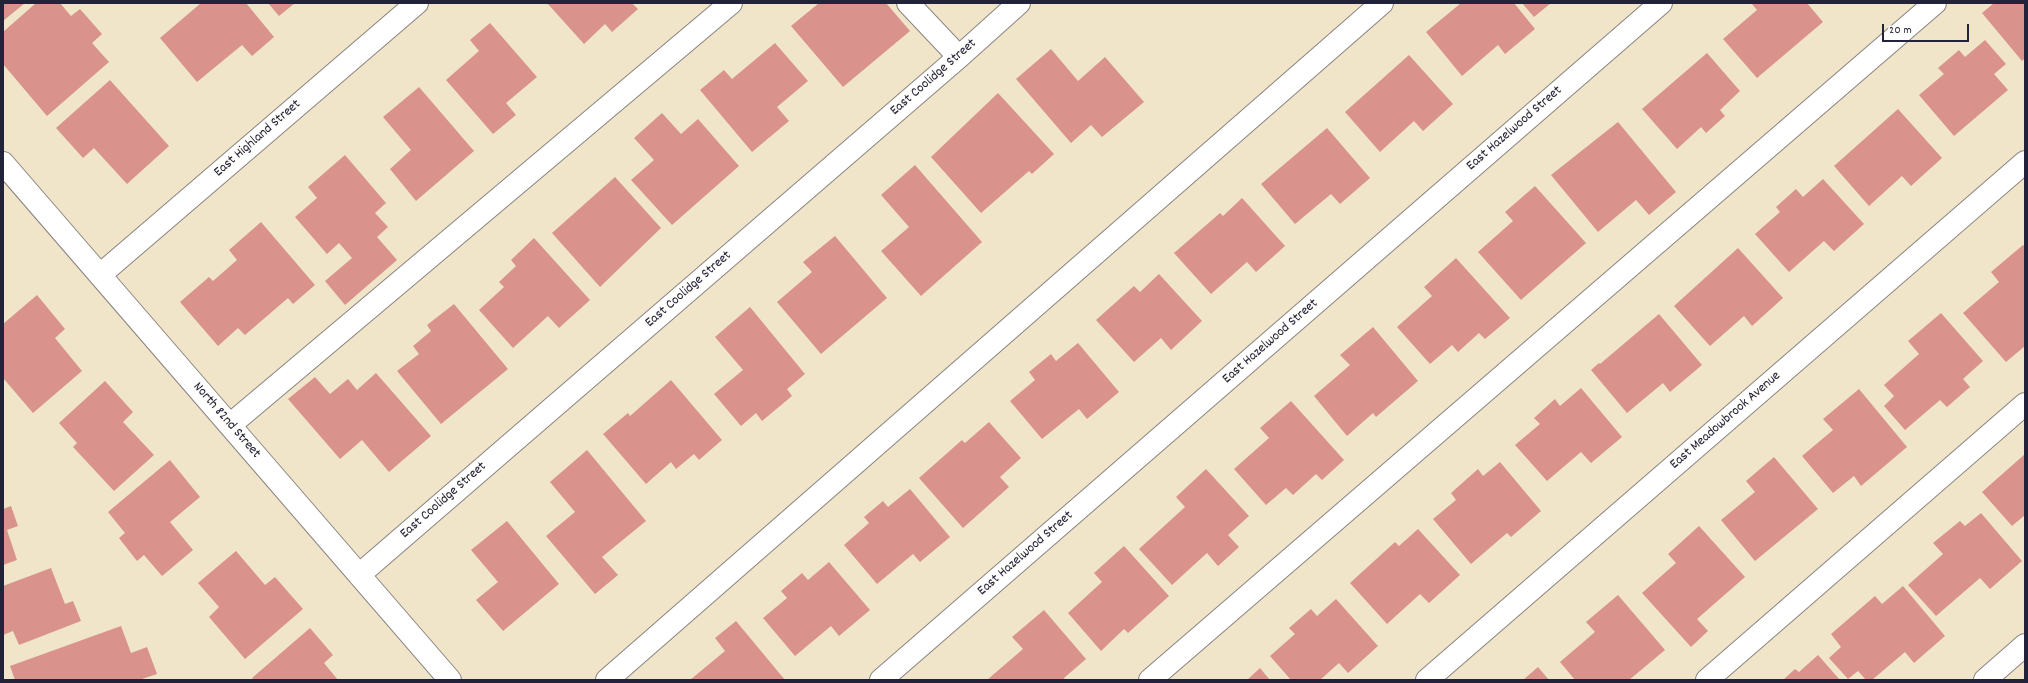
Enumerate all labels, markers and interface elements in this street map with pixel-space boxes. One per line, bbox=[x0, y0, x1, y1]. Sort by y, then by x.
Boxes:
scale bar bbox=[1884, 16, 1971, 42]
text: 20 m bbox=[1889, 22, 1912, 39]
street label: East Coolidge Street bbox=[888, 36, 980, 120]
street label: East Hazelwood Street bbox=[1464, 83, 1566, 175]
street label: East Highland Street bbox=[211, 97, 305, 181]
street label: East Coolidge Street bbox=[643, 248, 735, 332]
street label: East Hazelwood Street bbox=[1220, 296, 1322, 388]
street label: East Meadowbrook Avenue bbox=[1667, 368, 1785, 474]
street label: North 82nd Street bbox=[188, 380, 264, 462]
street label: East Coolidge Street bbox=[398, 459, 490, 543]
street label: East Hazelwood Street bbox=[975, 508, 1077, 600]

